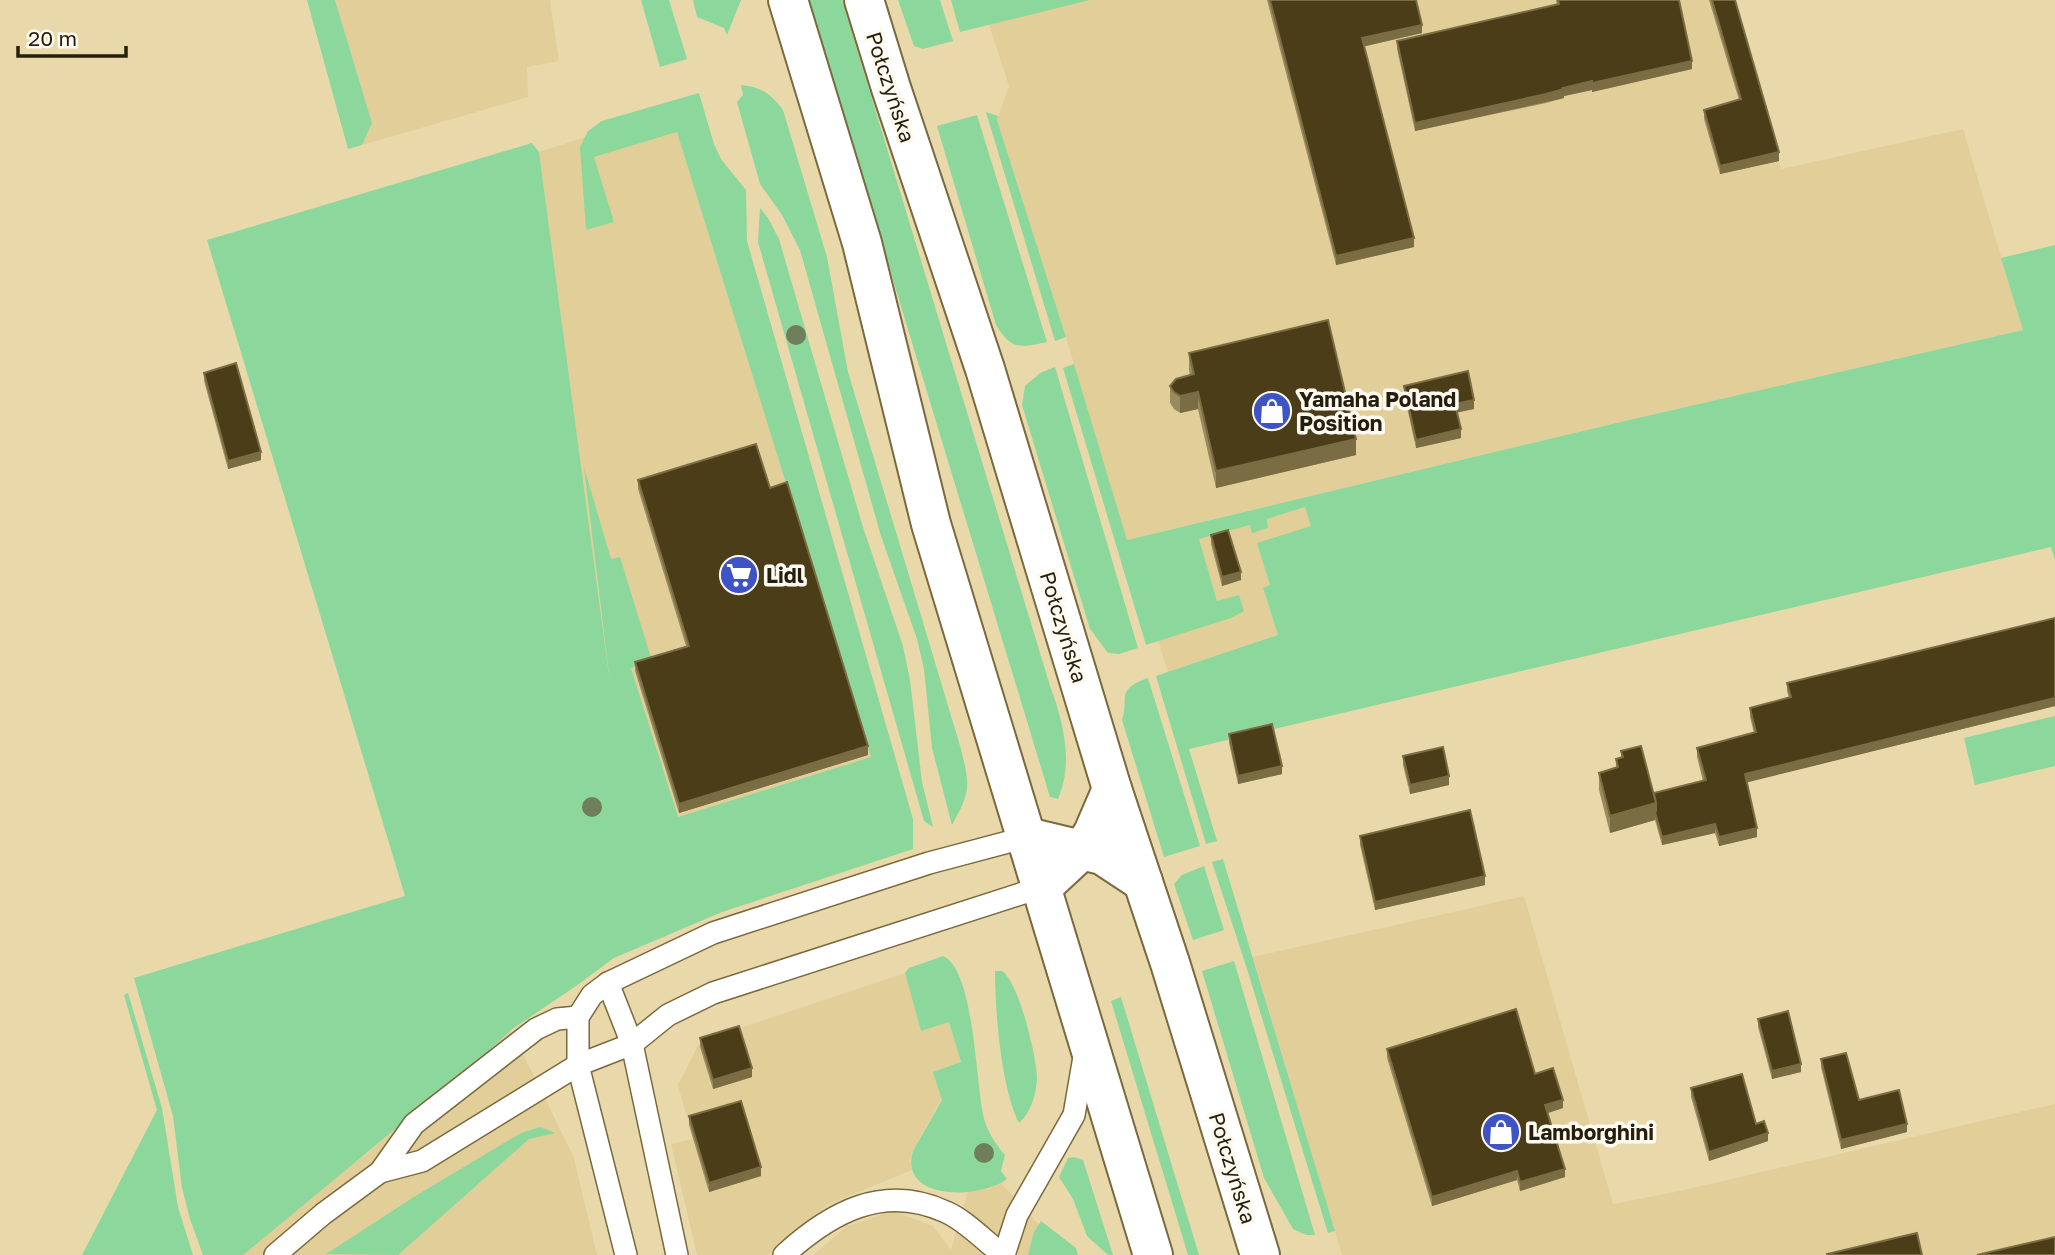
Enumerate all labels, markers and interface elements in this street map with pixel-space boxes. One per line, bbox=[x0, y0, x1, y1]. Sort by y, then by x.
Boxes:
scale bar bbox=[18, 14, 126, 58]
text: 20 m bbox=[28, 25, 77, 51]
street label: Połczyńska bbox=[861, 28, 921, 146]
place label: Yamaha Poland Position bbox=[1299, 386, 1456, 436]
shop icon: Yamaha Poland Position bbox=[1251, 390, 1293, 432]
supermarket icon: Lidl bbox=[718, 554, 760, 596]
place label: Lidl bbox=[766, 562, 804, 588]
street label: Połczyńska bbox=[1035, 568, 1093, 686]
street label: Połczyńska bbox=[1204, 1109, 1262, 1227]
shop icon: Lamborghini bbox=[1480, 1111, 1522, 1153]
place label: Lamborghini bbox=[1528, 1119, 1654, 1145]

